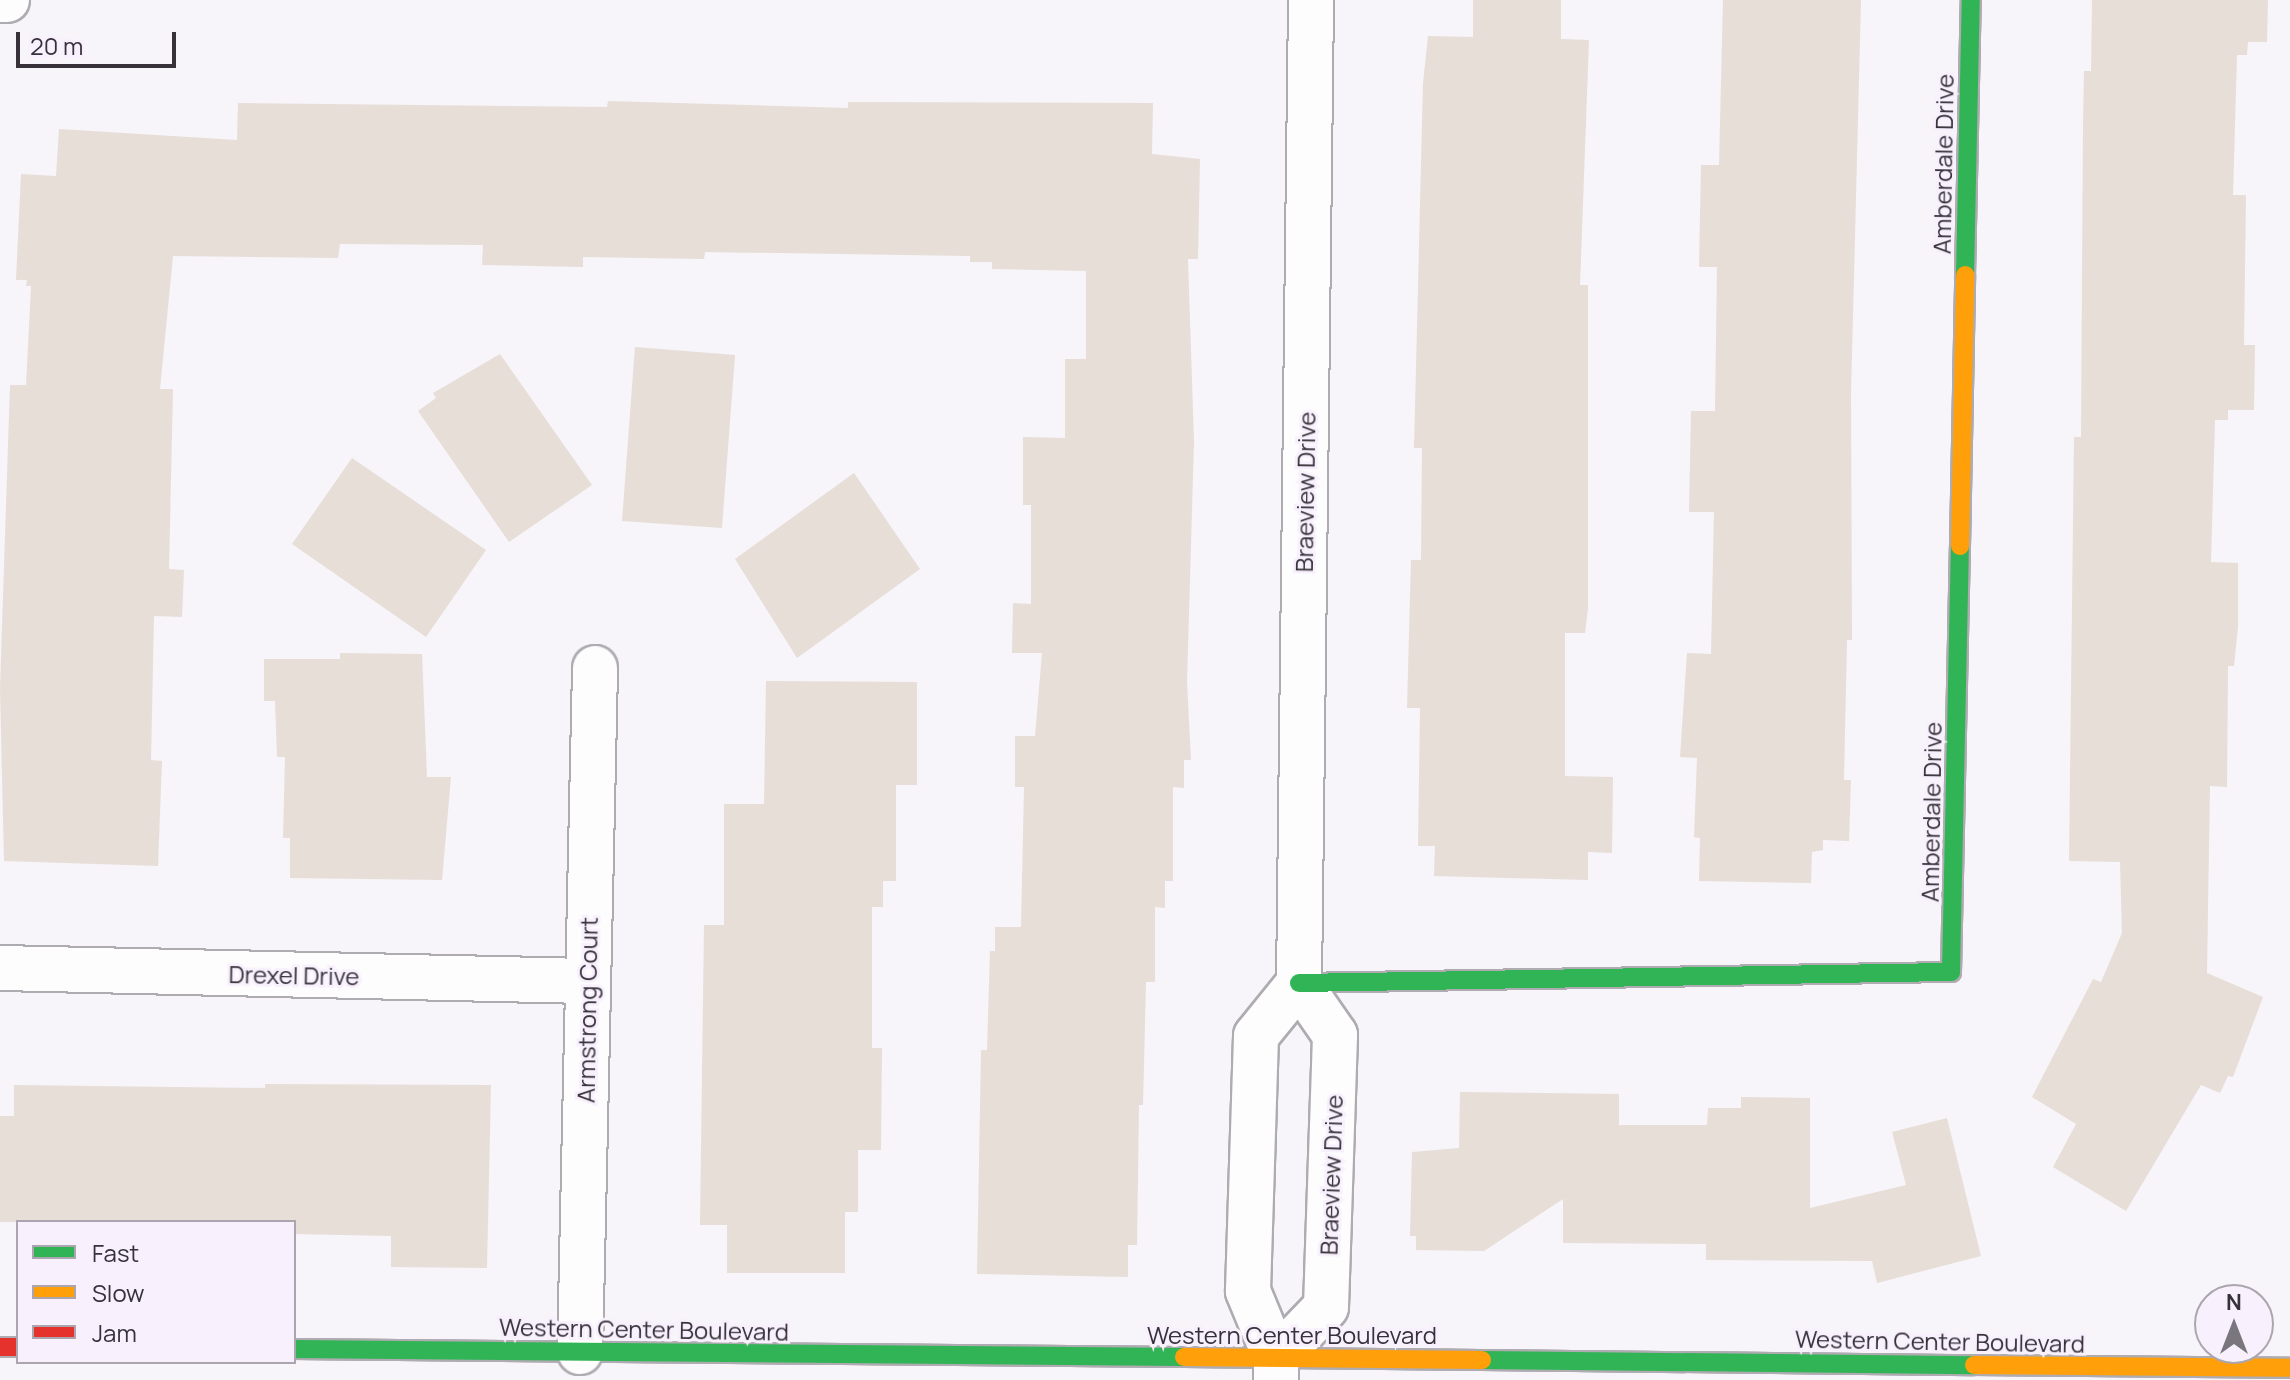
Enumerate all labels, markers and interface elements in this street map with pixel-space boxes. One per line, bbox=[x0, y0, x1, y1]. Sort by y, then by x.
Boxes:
scale bar bbox=[20, 16, 180, 66]
text: 20 m bbox=[30, 29, 83, 62]
street label: Amberdale Drive bbox=[1927, 74, 1959, 254]
street label: Braeview Drive bbox=[1289, 412, 1321, 572]
street label: Amberdale Drive bbox=[1915, 722, 1947, 902]
street label: Armstrong Court bbox=[571, 917, 603, 1103]
street label: Drexel Drive bbox=[228, 959, 360, 991]
street label: Braeview Drive bbox=[1314, 1094, 1348, 1256]
legend bbox=[16, 1220, 296, 1364]
text: Fast bbox=[92, 1236, 139, 1269]
text: Slow bbox=[92, 1276, 145, 1309]
north arrow bbox=[2194, 1284, 2274, 1364]
text: N bbox=[2226, 1287, 2242, 1317]
street label: Western Center Boulevard bbox=[499, 1312, 789, 1346]
text: Jam bbox=[92, 1316, 137, 1349]
street label: Western Center Boulevard bbox=[1147, 1321, 1437, 1349]
street label: Western Center Boulevard bbox=[1795, 1324, 2085, 1358]

